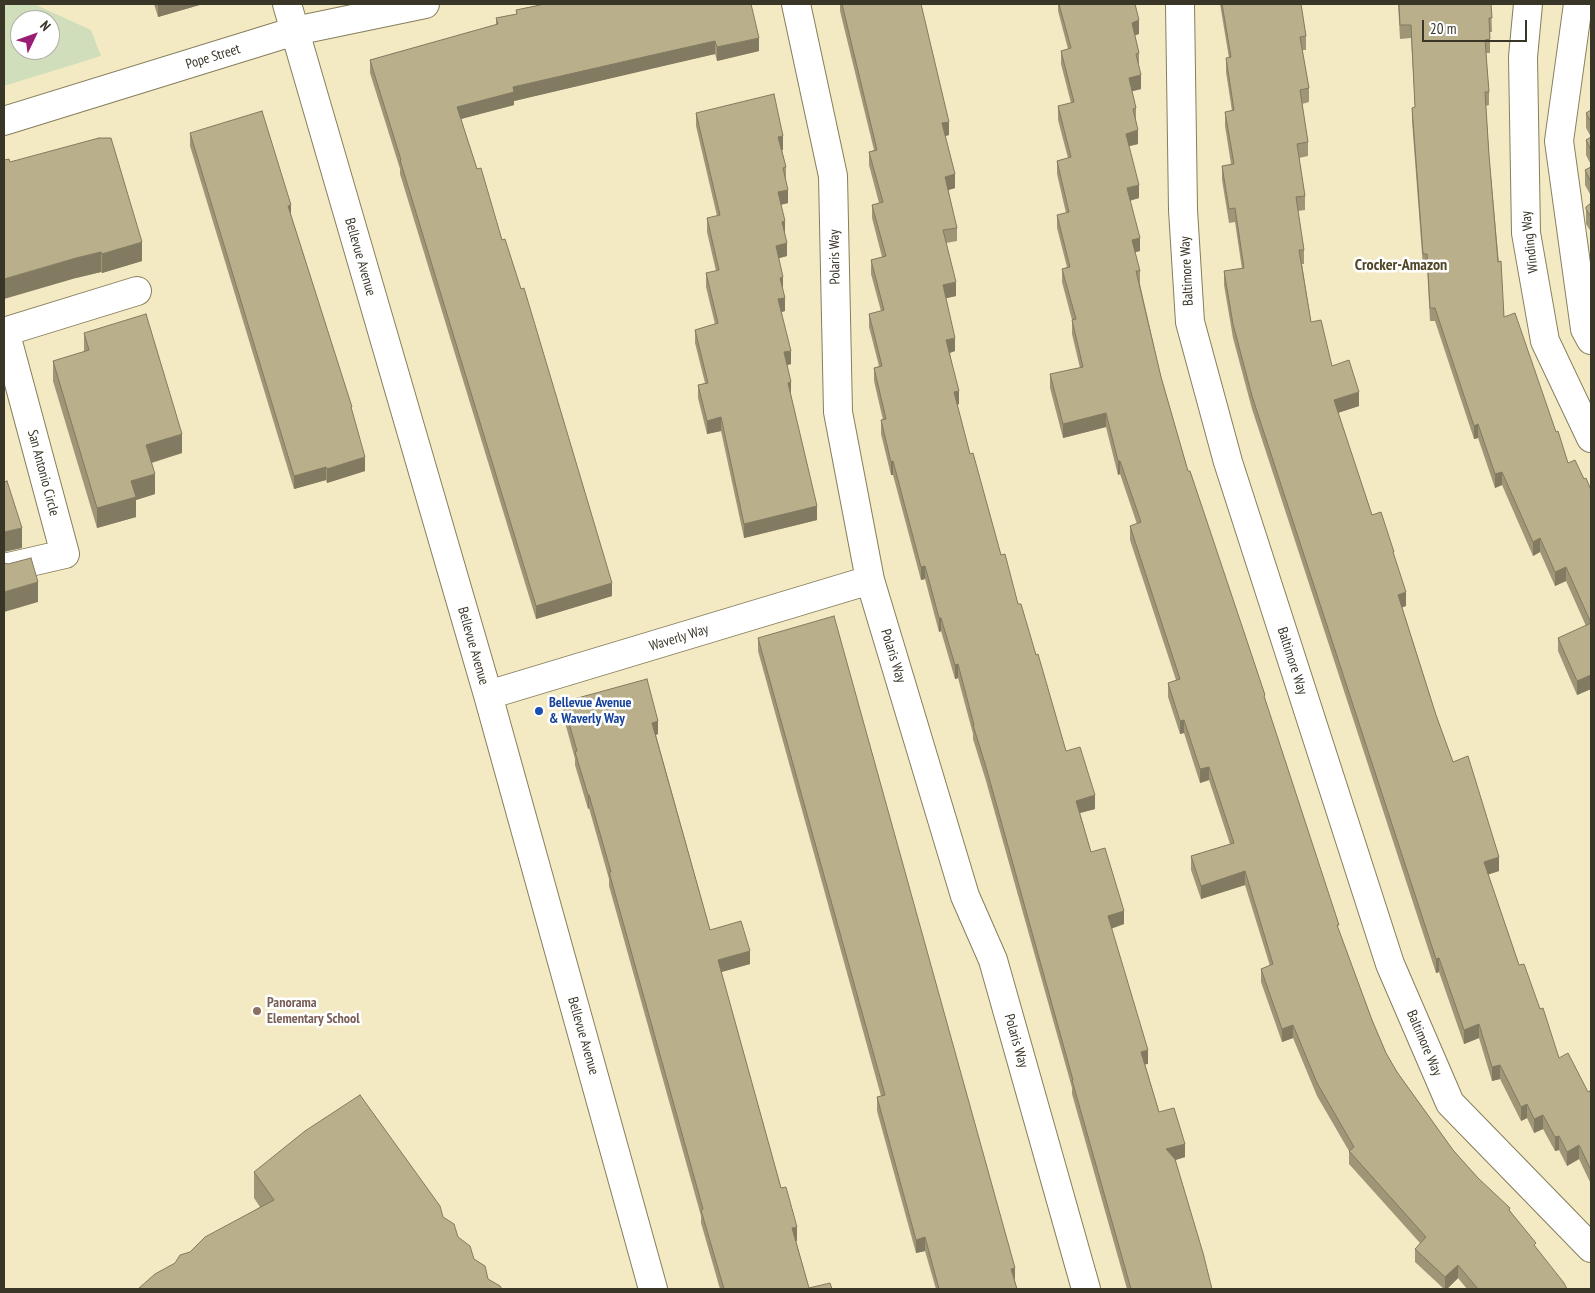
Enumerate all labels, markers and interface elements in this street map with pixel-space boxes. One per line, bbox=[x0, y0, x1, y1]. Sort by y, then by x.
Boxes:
north arrow bbox=[10, 10, 60, 60]
scale bar bbox=[1425, 10, 1530, 42]
text: N bbox=[36, 17, 55, 34]
text: 20 m bbox=[1430, 19, 1456, 38]
street label: Pope Street bbox=[184, 41, 242, 73]
street label: Winding Way bbox=[1518, 210, 1542, 274]
street label: Bellevue Avenue bbox=[341, 216, 379, 298]
street label: Polaris Way bbox=[826, 229, 844, 285]
street label: Baltimore Way bbox=[1177, 236, 1197, 306]
district label: Crocker-Amazon bbox=[1355, 255, 1447, 275]
street label: San Antonio Circle bbox=[23, 428, 63, 518]
street label: Bellevue Avenue bbox=[454, 605, 492, 687]
street label: Waverly Way bbox=[647, 621, 711, 655]
street label: Baltimore Way bbox=[1273, 625, 1311, 697]
street label: Polaris Way bbox=[877, 627, 909, 685]
place label: Bellevue Avenue & Waverly Way bbox=[549, 695, 632, 728]
marker: Bellevue Avenue & Waverly Way bbox=[533, 705, 545, 717]
place label: Panorama Elementary School bbox=[267, 995, 360, 1028]
street label: Bellevue Avenue bbox=[564, 995, 602, 1077]
marker: Panorama Elementary School bbox=[251, 1005, 263, 1017]
street label: Baltimore Way bbox=[1403, 1008, 1445, 1078]
street label: Polaris Way bbox=[1000, 1012, 1032, 1070]

